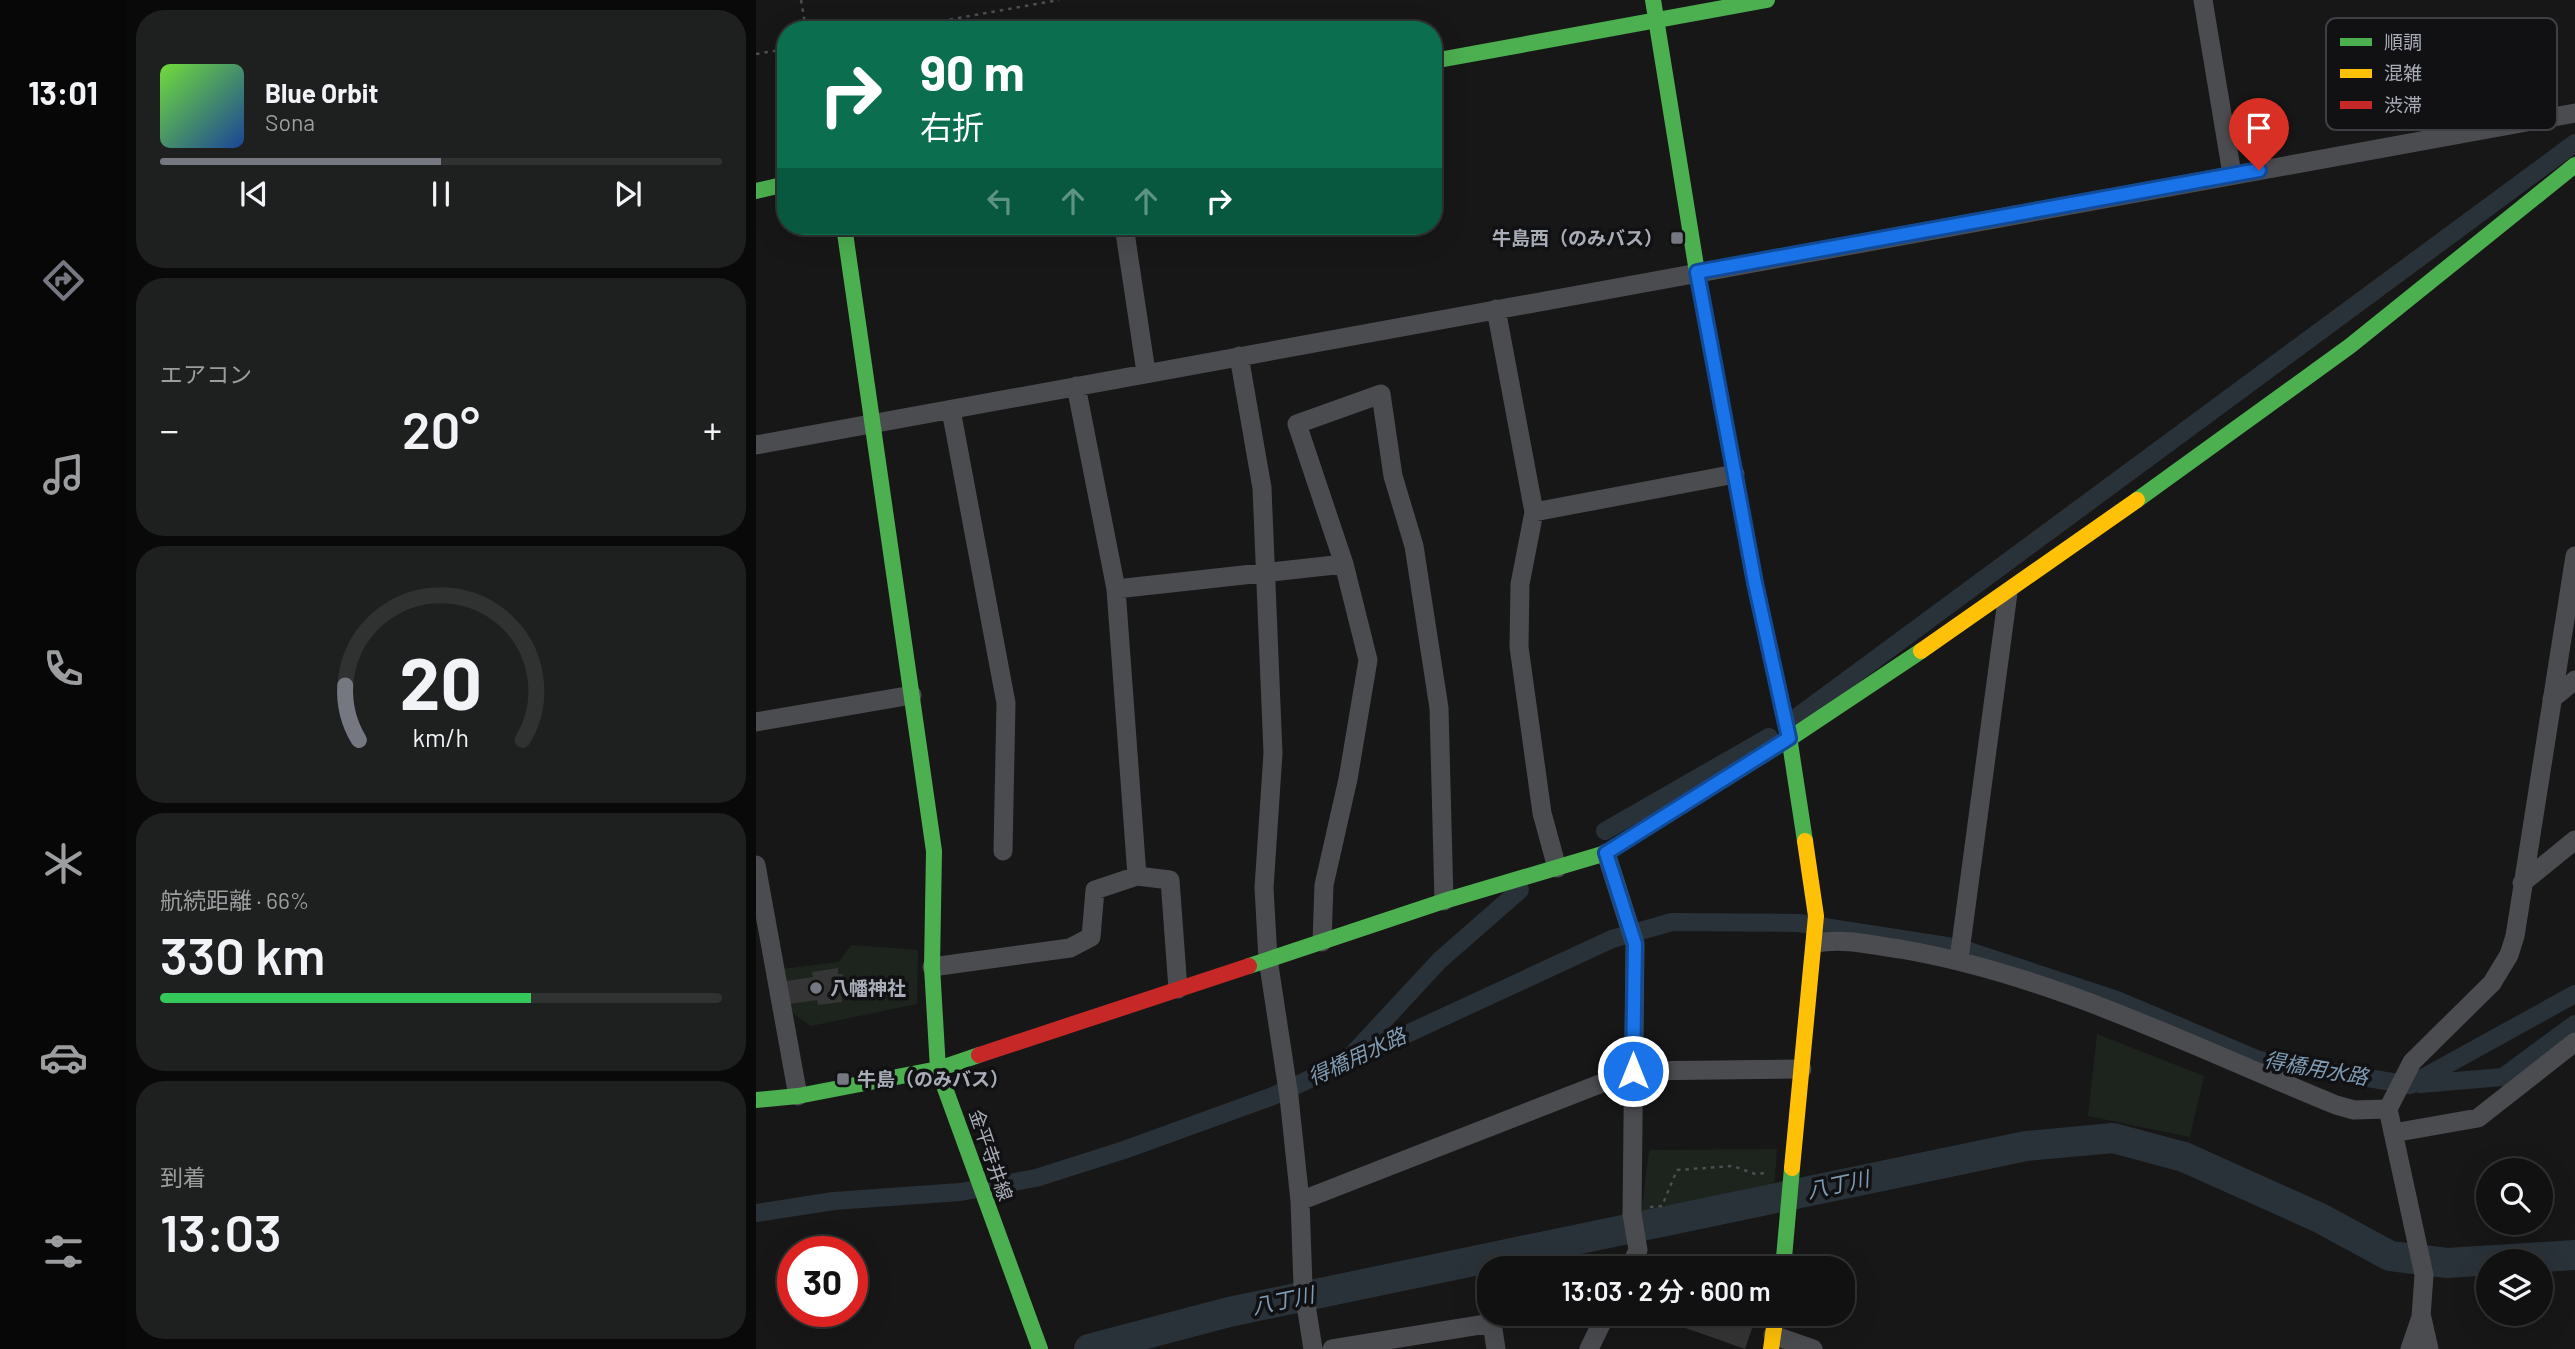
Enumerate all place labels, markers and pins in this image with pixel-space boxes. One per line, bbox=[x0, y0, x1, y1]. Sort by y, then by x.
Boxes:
pin bbox=[2229, 98, 2289, 170]
place label: 牛島西（のみバス） bbox=[1492, 226, 1663, 249]
marker: 牛島西（のみバス） bbox=[1669, 230, 1685, 246]
place label: 八幡神社 bbox=[830, 976, 906, 999]
marker: 八幡神社 bbox=[808, 980, 824, 996]
place label: 牛島（のみバス） bbox=[857, 1067, 1009, 1090]
marker: 牛島（のみバス） bbox=[835, 1071, 851, 1087]

